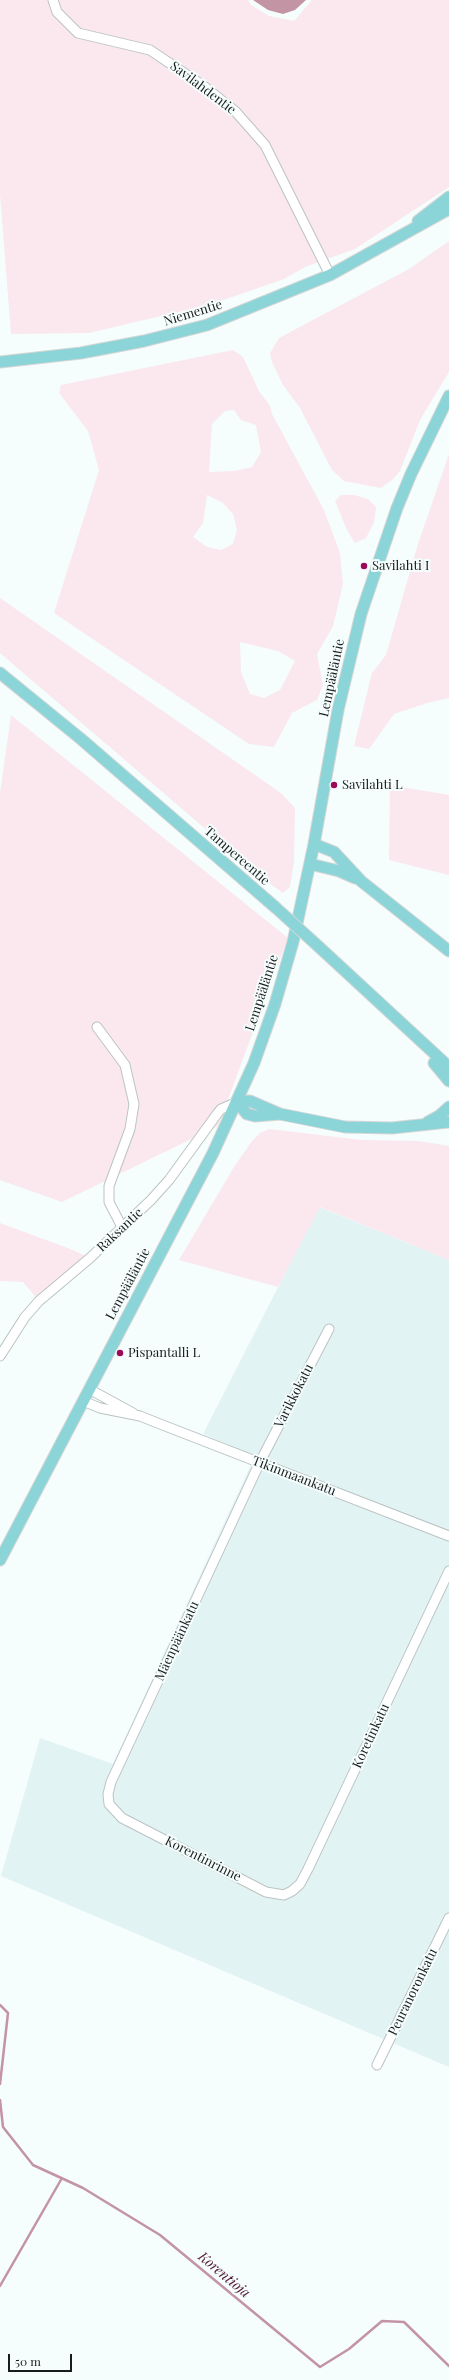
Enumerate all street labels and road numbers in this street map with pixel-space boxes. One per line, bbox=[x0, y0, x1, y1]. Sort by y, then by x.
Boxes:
street label: Savilahdentie bbox=[167, 58, 239, 118]
street label: Niementie bbox=[162, 297, 224, 329]
street label: Lempääläntie bbox=[316, 638, 348, 718]
street label: Tampereentie bbox=[201, 823, 273, 889]
street label: Lempääläntie bbox=[242, 953, 282, 1033]
street label: Raksantie bbox=[94, 1205, 146, 1255]
street label: Lempääläntie bbox=[103, 1245, 153, 1323]
street label: Varikkokatu bbox=[271, 1361, 317, 1431]
street label: Tikinmaankatu bbox=[250, 1453, 338, 1499]
street label: Mäenpäänkatu bbox=[152, 1599, 202, 1683]
street label: Koretinkatu bbox=[349, 1701, 393, 1771]
street label: Korentinrinne bbox=[162, 1833, 244, 1885]
street label: Peuranoronkatu bbox=[385, 1946, 441, 2038]

